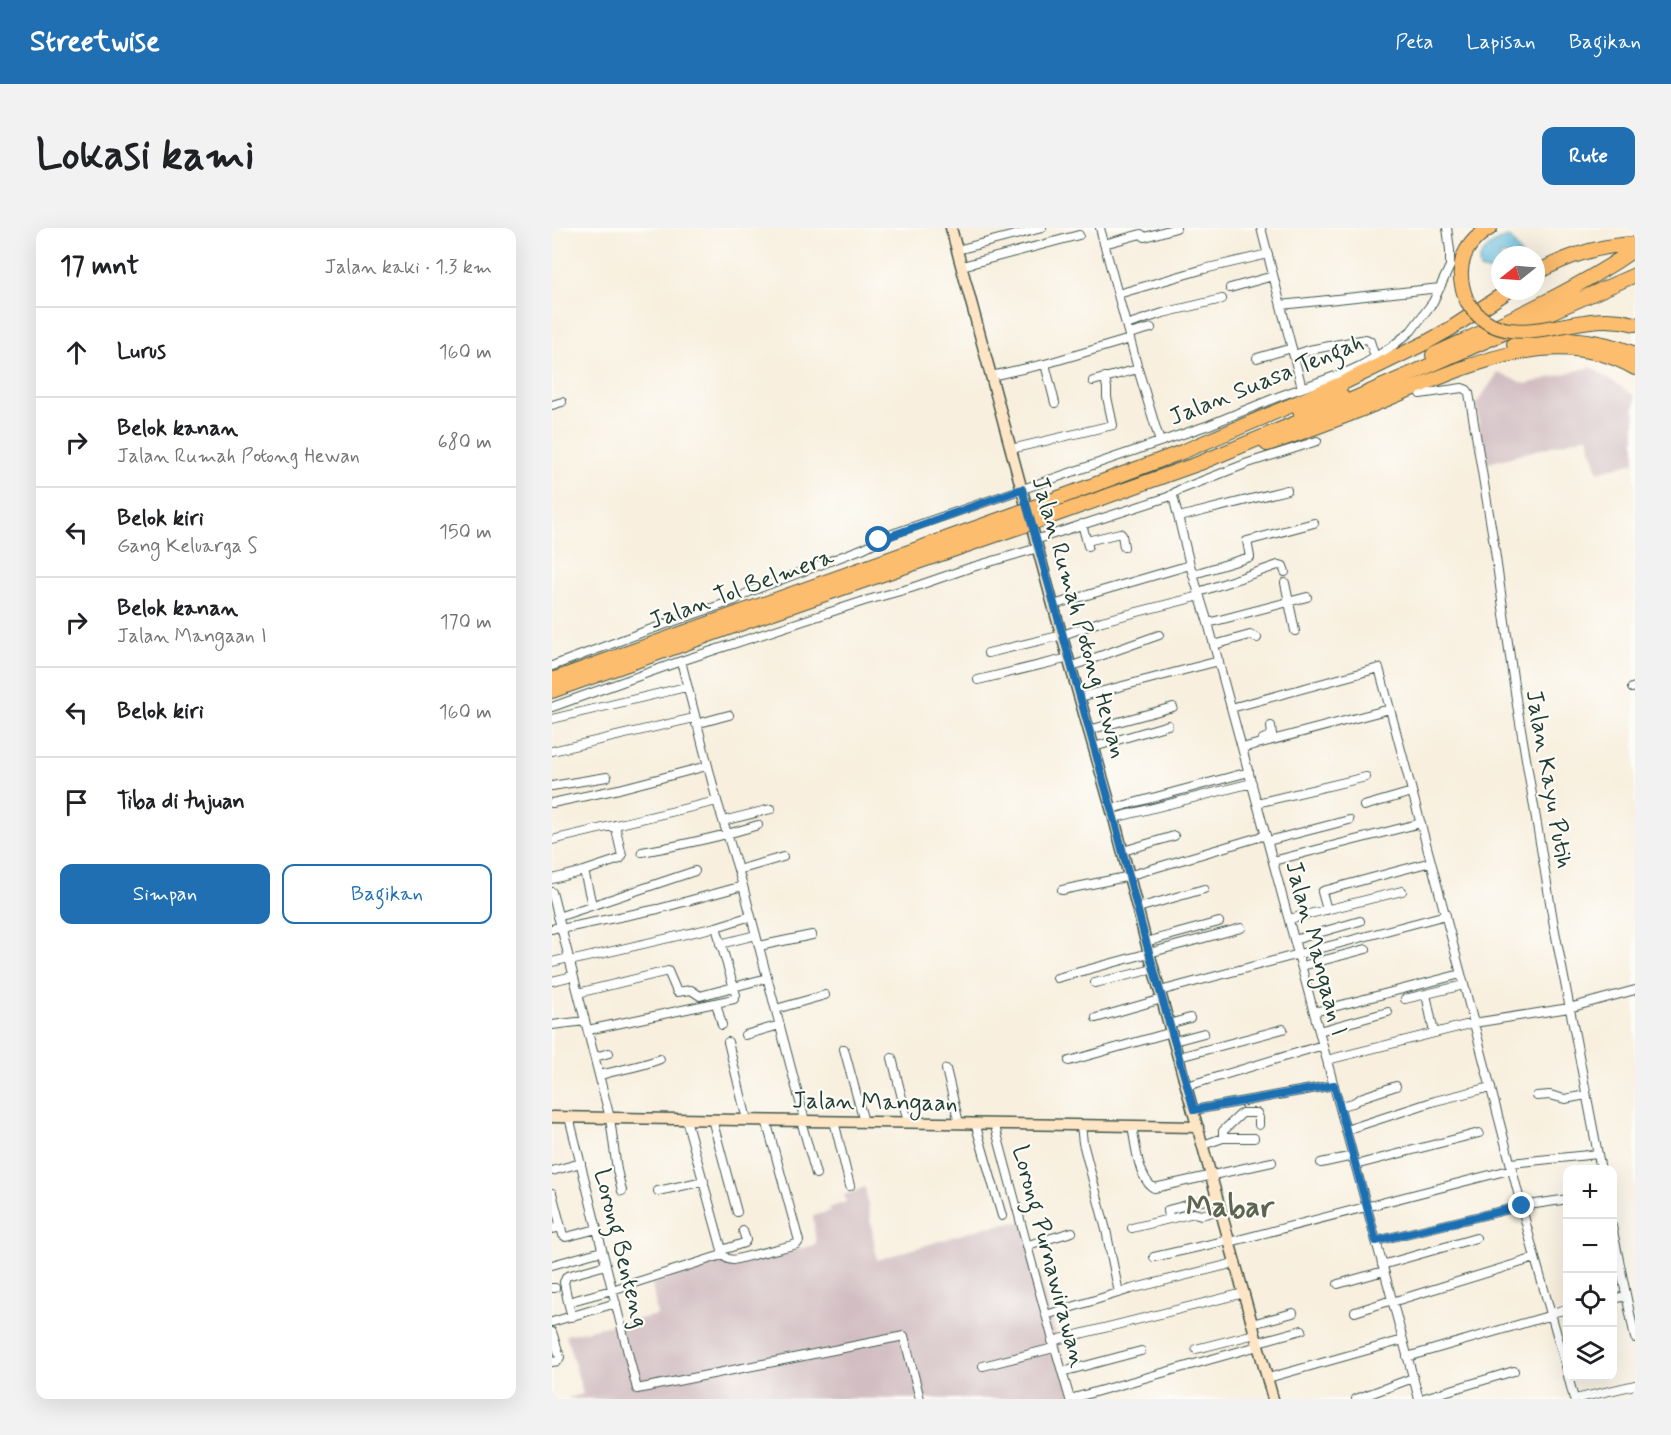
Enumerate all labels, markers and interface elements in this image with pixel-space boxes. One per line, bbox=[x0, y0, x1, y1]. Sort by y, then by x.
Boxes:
text: Streetwise bbox=[30, 24, 160, 61]
text: Peta bbox=[1395, 28, 1434, 56]
text: Lapisan bbox=[1467, 28, 1536, 56]
text: Bagikan bbox=[1569, 28, 1641, 56]
button: Rute bbox=[1542, 127, 1635, 185]
text: Lokasi kami bbox=[36, 129, 255, 184]
north arrow bbox=[1491, 246, 1545, 300]
text: 17 mnt bbox=[60, 250, 139, 284]
text: Jalan kaki · 1.3 km bbox=[324, 254, 492, 281]
street label: Jalan Suasa Tengah bbox=[1165, 327, 1370, 436]
icon: ahead bbox=[60, 336, 93, 369]
text: Lurus bbox=[117, 338, 166, 366]
text: 160 m bbox=[439, 339, 492, 366]
text: Belok kanan bbox=[117, 415, 238, 443]
icon: right bbox=[60, 426, 93, 459]
text: 680 m bbox=[437, 429, 492, 456]
text: Jalan Rumah Potong Hewan bbox=[117, 443, 360, 470]
street label: Jalan Rumah Potong Hewan bbox=[1023, 473, 1134, 762]
text: Belok kiri bbox=[117, 505, 204, 533]
icon: left bbox=[60, 516, 93, 549]
text: 150 m bbox=[439, 519, 492, 546]
route start bbox=[865, 526, 891, 552]
text: Gang Keluarga S bbox=[117, 533, 258, 560]
street label: Jalan Tol Belmera bbox=[645, 541, 839, 637]
text: Belok kanan bbox=[117, 595, 238, 623]
icon: right bbox=[60, 606, 93, 639]
text: 170 m bbox=[440, 609, 492, 636]
text: Jalan Mangaan I bbox=[117, 623, 267, 650]
street label: Jalan Kayu Putih bbox=[1518, 687, 1580, 871]
icon: left bbox=[60, 696, 93, 729]
text: Belok kiri bbox=[117, 698, 204, 726]
text: 160 m bbox=[439, 699, 492, 726]
icon: arrive bbox=[60, 786, 93, 819]
text: Tiba di tujuan bbox=[117, 788, 245, 816]
street label: Jalan Mangaan I bbox=[1275, 858, 1354, 1040]
button: Simpan bbox=[60, 864, 270, 924]
button: Bagikan bbox=[282, 864, 492, 924]
street label: Jalan Mangaan bbox=[792, 1086, 958, 1121]
street label: Lorong Purnawirawan bbox=[1001, 1142, 1093, 1372]
map controls bbox=[1563, 1165, 1617, 1381]
button: + bbox=[1563, 1165, 1617, 1219]
street label: Lorong Benteng bbox=[583, 1166, 655, 1332]
district label: Mabar bbox=[1186, 1188, 1275, 1227]
route end bbox=[1508, 1192, 1534, 1218]
button: − bbox=[1563, 1219, 1617, 1273]
button: locate bbox=[1563, 1273, 1617, 1327]
button: layers bbox=[1563, 1327, 1617, 1381]

